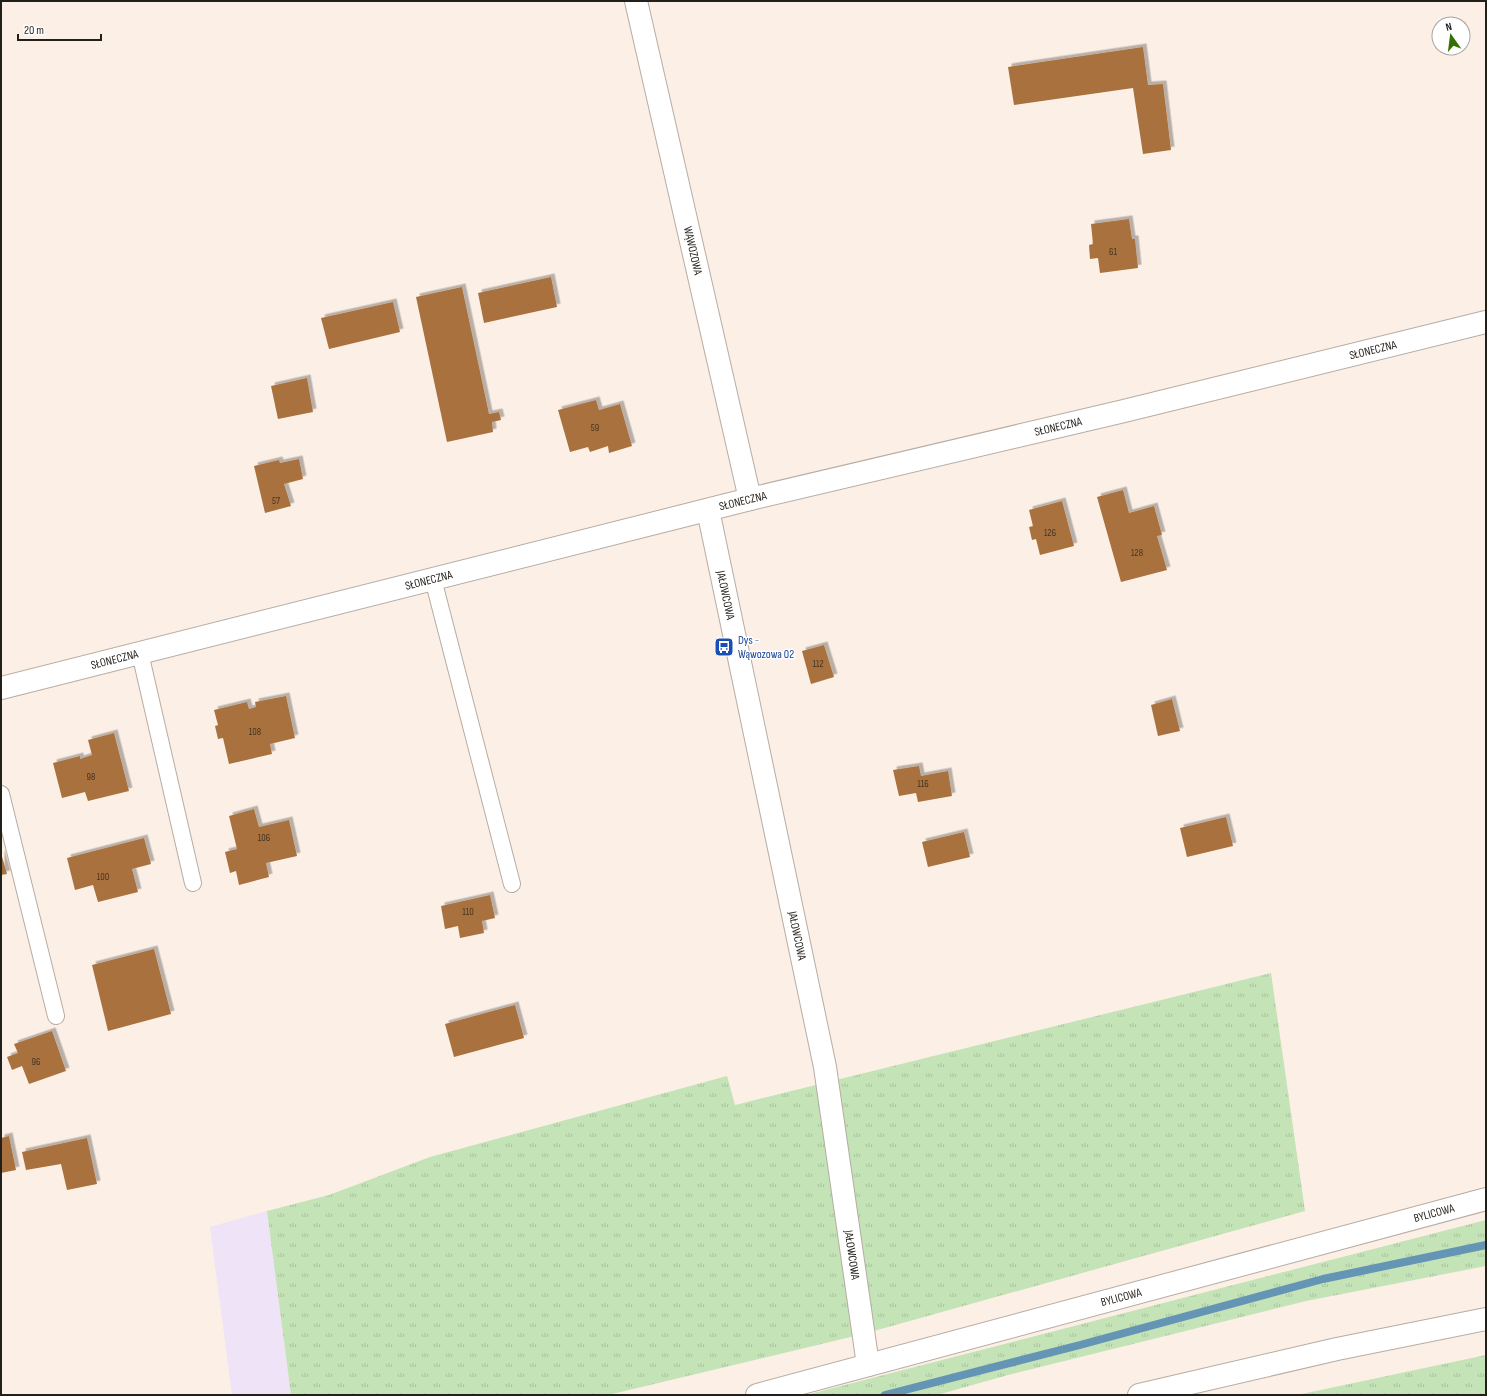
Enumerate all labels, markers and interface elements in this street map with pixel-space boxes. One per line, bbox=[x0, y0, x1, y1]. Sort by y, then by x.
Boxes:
scale bar bbox=[18, 16, 101, 42]
north arrow bbox=[1431, 16, 1471, 56]
text: N bbox=[1444, 20, 1453, 34]
text: 20 m bbox=[24, 23, 44, 38]
street label: WĄWOZOWA bbox=[680, 225, 706, 277]
house number: 61 bbox=[1109, 246, 1117, 258]
street label: SŁONECZNA bbox=[1348, 337, 1399, 363]
street label: SŁONECZNA bbox=[1033, 413, 1084, 439]
house number: 59 bbox=[591, 422, 599, 434]
street label: SŁONECZNA bbox=[717, 488, 769, 514]
house number: 57 bbox=[272, 495, 280, 507]
house number: 126 bbox=[1044, 527, 1056, 539]
house number: 128 bbox=[1131, 547, 1143, 559]
street label: SŁONECZNA bbox=[403, 567, 455, 593]
street label: JAŁOWCOWA bbox=[713, 568, 739, 622]
place label: Dys - Wąwozowa 02 bbox=[738, 633, 794, 662]
bus stop icon: Dys - Wąwozowa 02 bbox=[713, 636, 735, 658]
street label: SŁONECZNA bbox=[89, 646, 141, 673]
house number: 112 bbox=[812, 658, 824, 670]
house number: 108 bbox=[249, 726, 261, 738]
house number: 98 bbox=[87, 771, 95, 783]
house number: 116 bbox=[917, 778, 929, 790]
house number: 106 bbox=[258, 832, 270, 844]
house number: 100 bbox=[97, 871, 109, 883]
house number: 110 bbox=[462, 906, 474, 918]
street label: JAŁOWCOWA bbox=[785, 909, 810, 962]
house number: 96 bbox=[32, 1056, 40, 1068]
street label: BYLICOWA bbox=[1412, 1200, 1457, 1226]
street label: JAŁOWCOWA bbox=[841, 1228, 863, 1281]
street label: BYLICOWA bbox=[1099, 1284, 1144, 1310]

